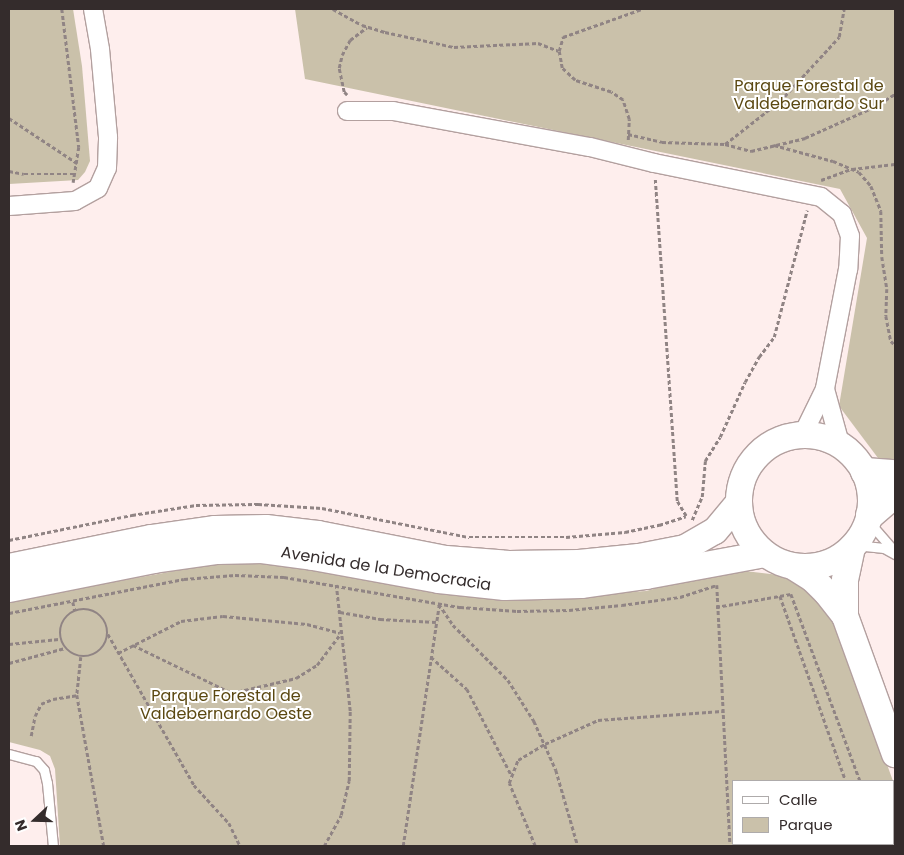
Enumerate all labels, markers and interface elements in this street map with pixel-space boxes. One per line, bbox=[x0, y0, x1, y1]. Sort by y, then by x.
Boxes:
park label: Parque Forestal de Valdebernardo Sur bbox=[734, 76, 884, 114]
street label: Avenida de la Democracia bbox=[279, 543, 493, 595]
park label: Parque Forestal de Valdebernardo Oeste bbox=[140, 686, 312, 724]
legend bbox=[732, 780, 894, 845]
text: Calle bbox=[779, 789, 817, 810]
north arrow bbox=[10, 795, 60, 845]
text: Parque bbox=[779, 814, 832, 835]
text: N bbox=[10, 817, 32, 834]

